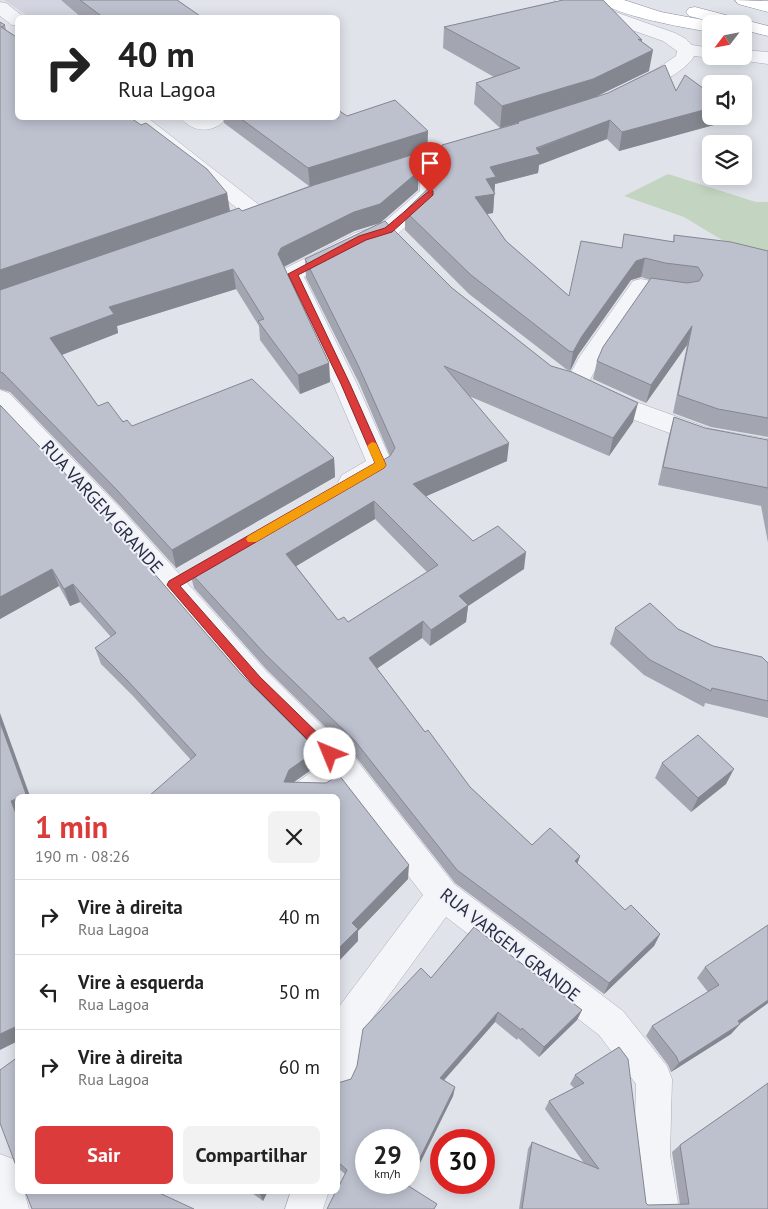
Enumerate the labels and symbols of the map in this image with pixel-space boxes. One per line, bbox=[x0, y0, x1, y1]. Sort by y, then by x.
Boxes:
north arrow bbox=[702, 15, 752, 65]
pin bbox=[409, 142, 451, 193]
street label: RUA VARGEM GRANDE bbox=[36, 435, 168, 578]
position arrow bbox=[303, 727, 355, 779]
street label: RUA VARGEM GRANDE bbox=[436, 883, 585, 1006]
speed limit sign: 30 bbox=[430, 1129, 495, 1194]

